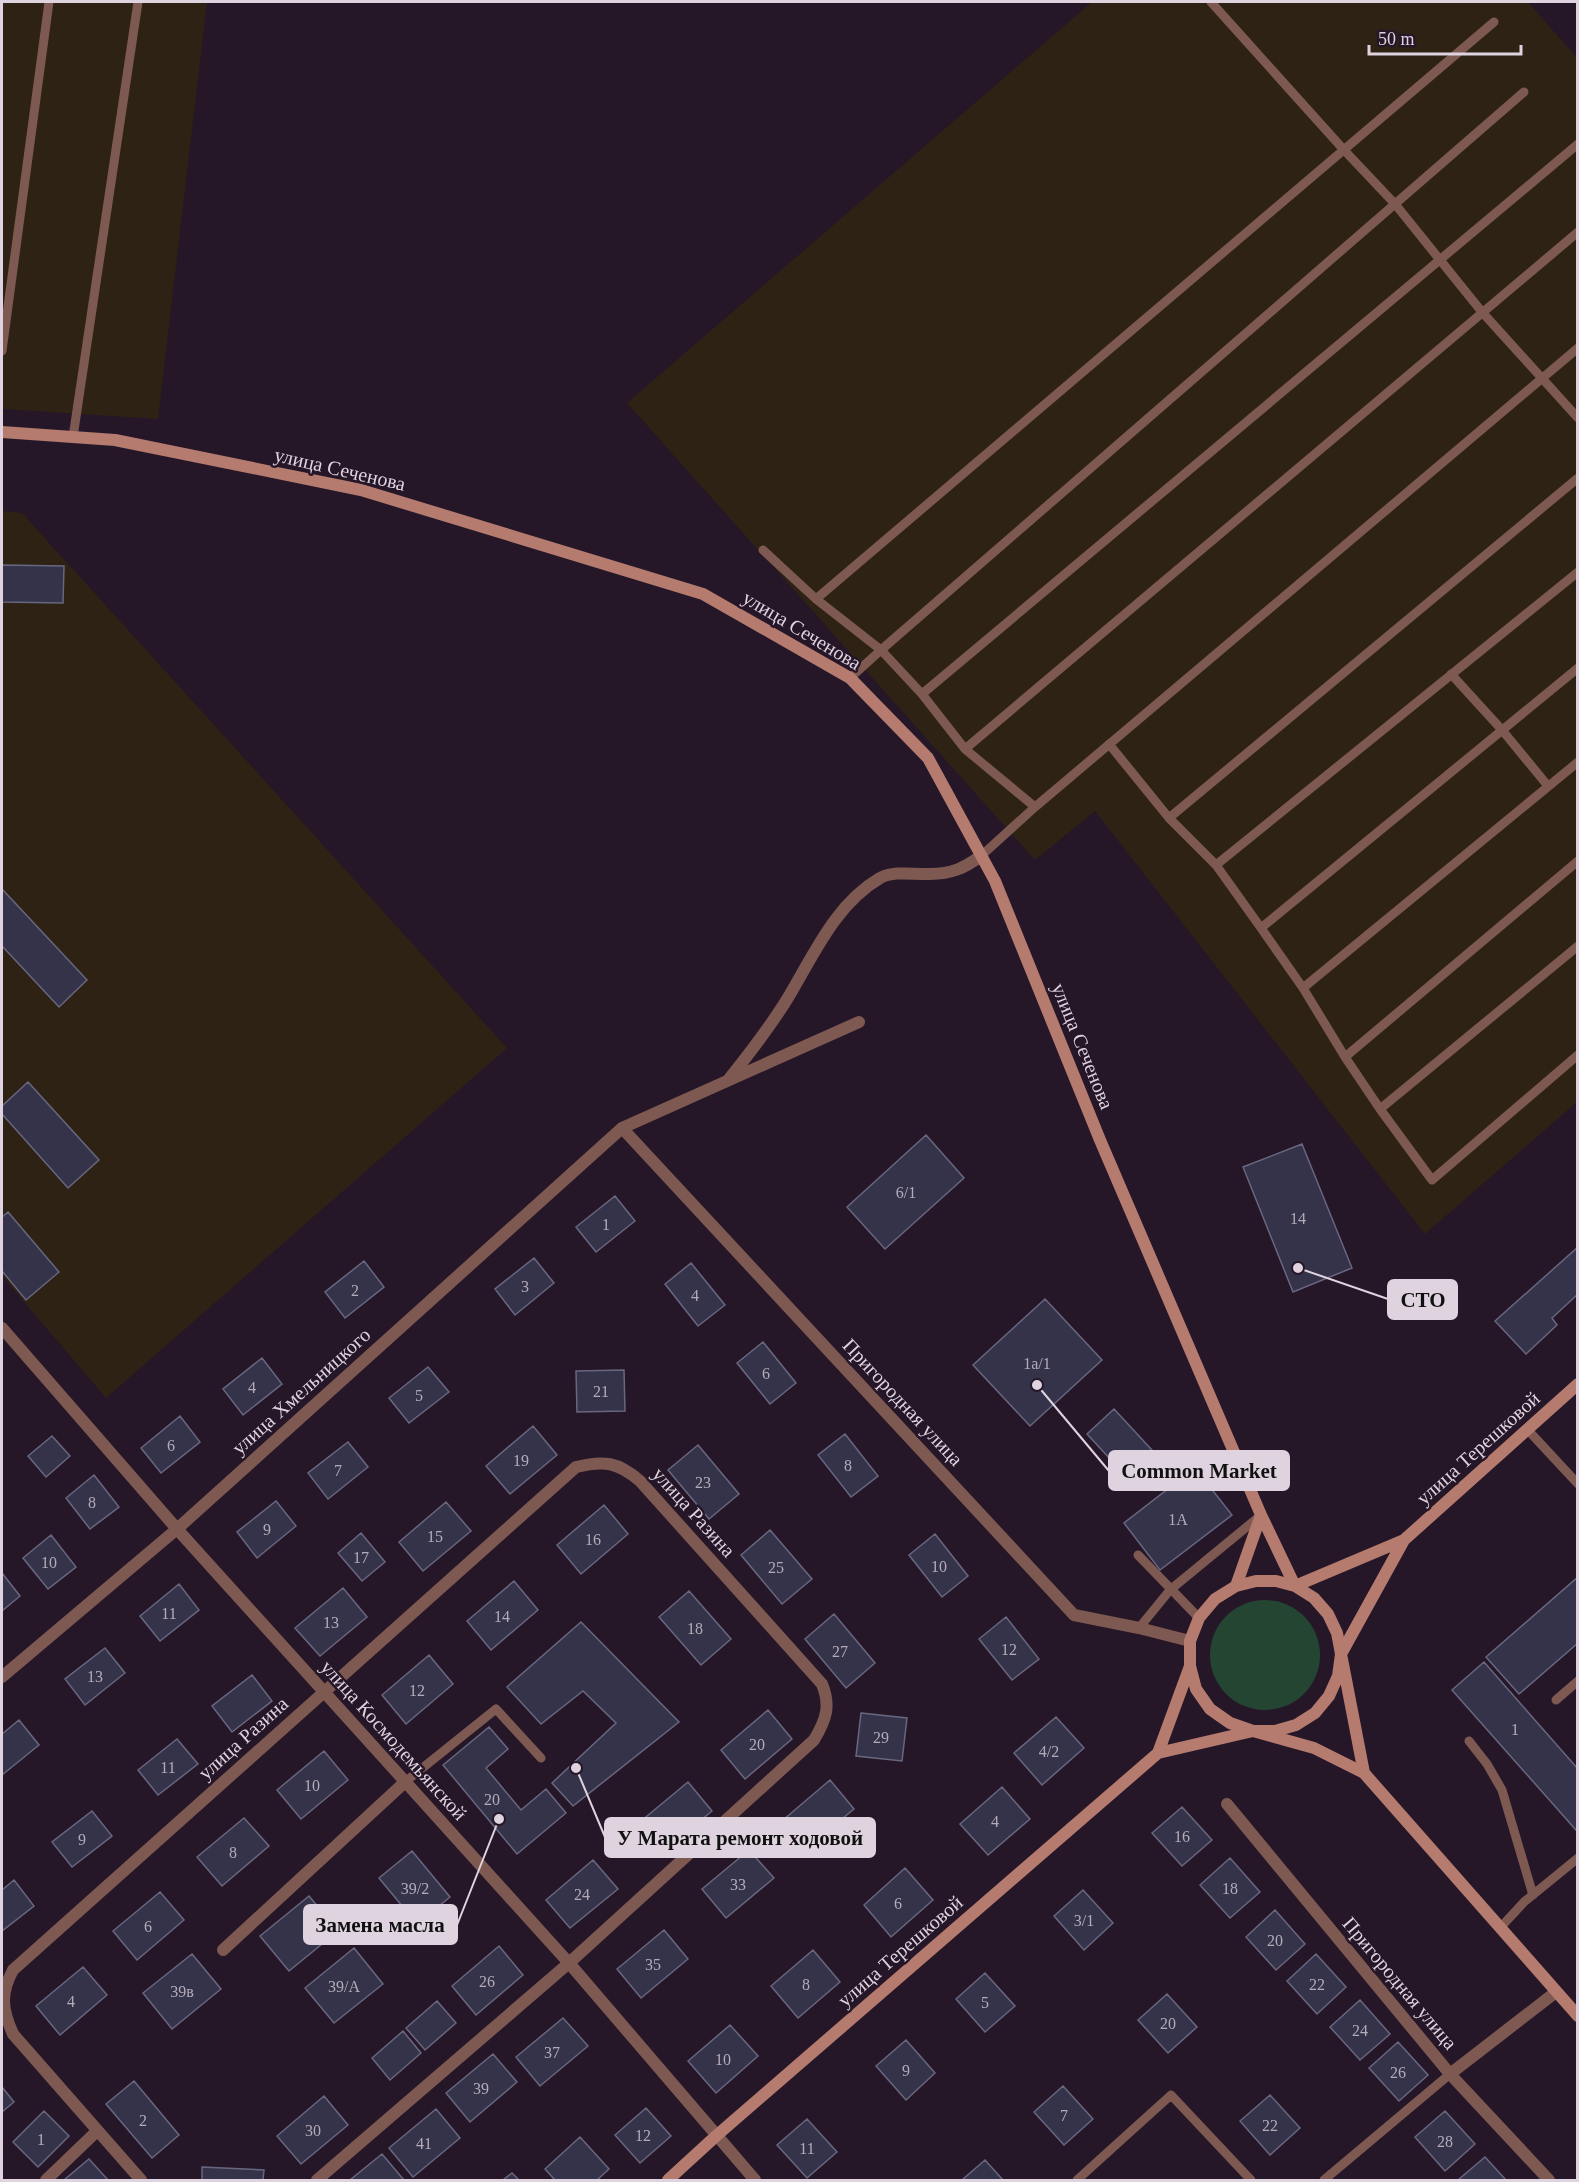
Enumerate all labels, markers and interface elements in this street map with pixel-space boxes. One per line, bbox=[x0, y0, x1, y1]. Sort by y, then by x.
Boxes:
scale bar bbox=[1369, 18, 1520, 56]
text: 50 m bbox=[1378, 29, 1415, 49]
street label: улица Сеченова bbox=[272, 443, 408, 496]
street label: улица Сеченова bbox=[738, 586, 865, 675]
street label: улица Сеченова bbox=[1047, 980, 1118, 1113]
house number: 6/1 bbox=[896, 1184, 916, 1201]
house number: 14 bbox=[1290, 1210, 1306, 1227]
house number: 1 bbox=[602, 1216, 610, 1233]
house number: 3 bbox=[521, 1278, 529, 1295]
callout: СТО bbox=[1388, 1280, 1457, 1319]
house number: 2 bbox=[351, 1282, 359, 1299]
house number: 4 bbox=[691, 1287, 699, 1304]
text: СТО bbox=[1400, 1288, 1446, 1312]
street label: улица Хмельницкого bbox=[228, 1323, 375, 1459]
street label: Пригородная улица bbox=[838, 1334, 968, 1471]
house number: 1а/1 bbox=[1023, 1355, 1051, 1372]
house number: 6 bbox=[762, 1365, 770, 1382]
house number: 4 bbox=[248, 1379, 256, 1396]
house number: 21 bbox=[593, 1383, 609, 1400]
house number: 5 bbox=[415, 1387, 423, 1404]
street label: улица Терешковой bbox=[1412, 1387, 1545, 1510]
house number: 6 bbox=[167, 1437, 175, 1454]
callout: Common Market bbox=[1109, 1451, 1289, 1490]
house number: 19 bbox=[513, 1452, 529, 1469]
house number: 8 bbox=[844, 1457, 852, 1474]
text: Common Market bbox=[1121, 1459, 1277, 1483]
house number: 7 bbox=[334, 1462, 342, 1479]
street label: улица Разина bbox=[647, 1463, 740, 1562]
house number: 23 bbox=[695, 1474, 711, 1491]
house number: 8 bbox=[88, 1494, 96, 1511]
house number: 1А bbox=[1168, 1511, 1188, 1528]
house number: 9 bbox=[263, 1521, 271, 1538]
house number: 15 bbox=[427, 1528, 443, 1545]
house number: 16 bbox=[585, 1531, 601, 1548]
house number: 17 bbox=[353, 1549, 369, 1566]
house number: 10 bbox=[41, 1554, 57, 1571]
house number: 10 bbox=[931, 1558, 947, 1575]
house number: 25 bbox=[768, 1559, 784, 1576]
house number: 11 bbox=[161, 1605, 177, 1622]
house number: 14 bbox=[494, 1608, 510, 1625]
house number: 13 bbox=[323, 1614, 339, 1631]
house number: 18 bbox=[687, 1620, 703, 1637]
house number: 12 bbox=[1001, 1641, 1017, 1658]
house number: 27 bbox=[832, 1643, 848, 1660]
street label: улица Космодемьянской bbox=[316, 1656, 472, 1825]
house number: 13 bbox=[87, 1668, 103, 1685]
house number: 12 bbox=[409, 1682, 425, 1699]
street label: улица Разина bbox=[194, 1692, 293, 1785]
house number: 1 bbox=[1511, 1721, 1519, 1738]
house number: 29 bbox=[873, 1729, 889, 1746]
house number: 20 bbox=[749, 1736, 765, 1753]
house number: 4/2 bbox=[1039, 1743, 1059, 1760]
house number: 11 bbox=[160, 1759, 176, 1776]
house number: 10 bbox=[304, 1777, 320, 1794]
house number: 20 bbox=[484, 1791, 500, 1808]
house number: 4 bbox=[991, 1813, 999, 1830]
callout: У Марата ремонт ходовой bbox=[605, 1818, 875, 1857]
text: У Марата ремонт ходовой bbox=[617, 1826, 863, 1850]
house number: 16 bbox=[1174, 1828, 1190, 1845]
house number: 9 bbox=[78, 1831, 86, 1848]
house number: 8 bbox=[229, 1844, 237, 1861]
house number: 33 bbox=[730, 1876, 746, 1893]
house number: 39/2 bbox=[401, 1880, 429, 1897]
house number: 18 bbox=[1222, 1880, 1238, 1897]
house number: 24 bbox=[574, 1886, 590, 1903]
street label: улица Терешковой bbox=[833, 1891, 968, 2012]
house number: 6 bbox=[894, 1895, 902, 1912]
callout: Замена масла bbox=[304, 1905, 457, 1944]
house number: 3/1 bbox=[1074, 1912, 1094, 1929]
street label: Пригородная улица bbox=[1338, 1912, 1462, 2054]
text: Замена масла bbox=[315, 1913, 445, 1937]
house number: 6 bbox=[144, 1918, 152, 1935]
house number: 20 bbox=[1267, 1932, 1283, 1949]
house number: 35 bbox=[645, 1956, 661, 1973]
house number: 26 bbox=[479, 1973, 495, 1990]
house number: 8 bbox=[802, 1976, 810, 1993]
house number: 22 bbox=[1309, 1976, 1325, 1993]
house number: 39/А bbox=[328, 1978, 360, 1995]
house number: 39в bbox=[170, 1983, 194, 2000]
house number: 4 bbox=[67, 1993, 75, 2010]
house number: 5 bbox=[981, 1994, 989, 2011]
house number: 20 bbox=[1160, 2015, 1176, 2032]
house number: 24 bbox=[1352, 2022, 1368, 2039]
house number: 37 bbox=[544, 2044, 560, 2061]
house number: 10 bbox=[715, 2051, 731, 2068]
house number: 9 bbox=[902, 2062, 910, 2079]
house number: 26 bbox=[1390, 2064, 1406, 2081]
house number: 39 bbox=[473, 2080, 489, 2097]
house number: 7 bbox=[1060, 2107, 1068, 2124]
house number: 2 bbox=[139, 2112, 147, 2129]
house number: 22 bbox=[1262, 2117, 1278, 2134]
house number: 30 bbox=[305, 2122, 321, 2139]
house number: 12 bbox=[635, 2127, 651, 2144]
house number: 1 bbox=[37, 2131, 45, 2148]
house number: 28 bbox=[1437, 2133, 1453, 2150]
house number: 41 bbox=[416, 2135, 432, 2152]
house number: 11 bbox=[799, 2140, 815, 2157]

